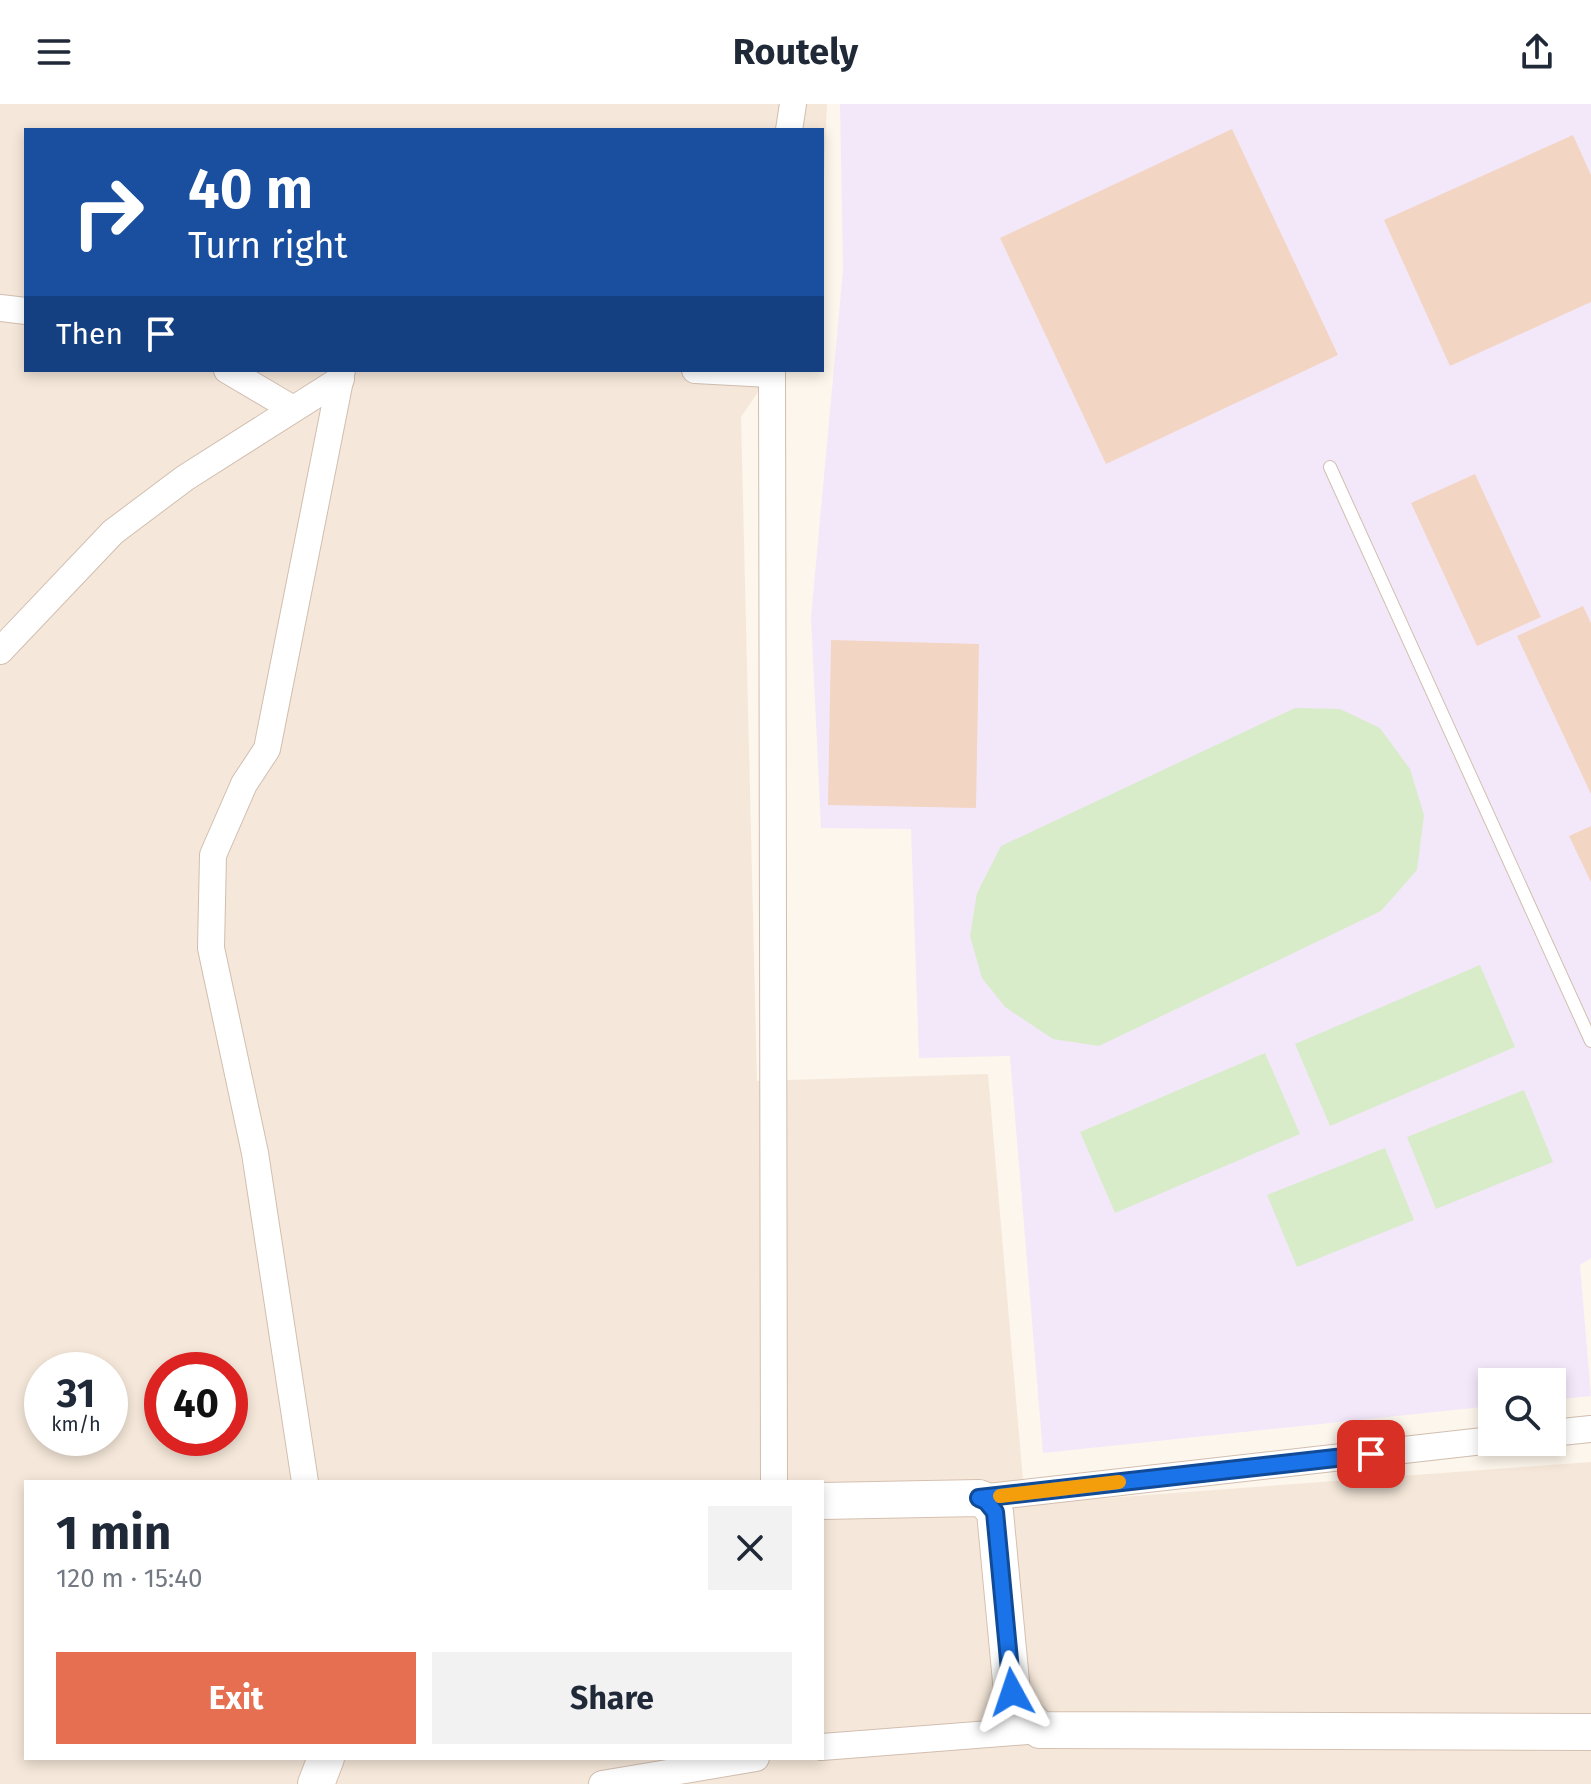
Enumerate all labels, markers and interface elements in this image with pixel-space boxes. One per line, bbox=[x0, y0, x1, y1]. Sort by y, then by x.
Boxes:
icon: menu bbox=[32, 30, 76, 74]
text: Routely bbox=[733, 30, 858, 74]
icon: share bbox=[1515, 30, 1559, 74]
text: 40 m bbox=[188, 156, 313, 223]
icon: right bbox=[56, 160, 160, 264]
text: Turn right bbox=[188, 224, 348, 268]
icon: arrive bbox=[139, 312, 183, 356]
text: Then bbox=[56, 316, 123, 352]
speed limit sign: 40 bbox=[144, 1352, 248, 1456]
map controls bbox=[1478, 1368, 1566, 1456]
button: search bbox=[1478, 1368, 1566, 1456]
text: 31 bbox=[57, 1370, 95, 1418]
text: km/h bbox=[51, 1412, 101, 1436]
pin bbox=[1337, 1420, 1405, 1488]
icon: arrive bbox=[1349, 1432, 1393, 1476]
text: 1 min bbox=[56, 1504, 171, 1562]
button: close bbox=[708, 1506, 792, 1590]
text: 120 m · 15:40 bbox=[56, 1563, 203, 1594]
position arrow bbox=[970, 1650, 1054, 1734]
button: Exit bbox=[56, 1652, 416, 1744]
button: Share bbox=[432, 1652, 792, 1744]

